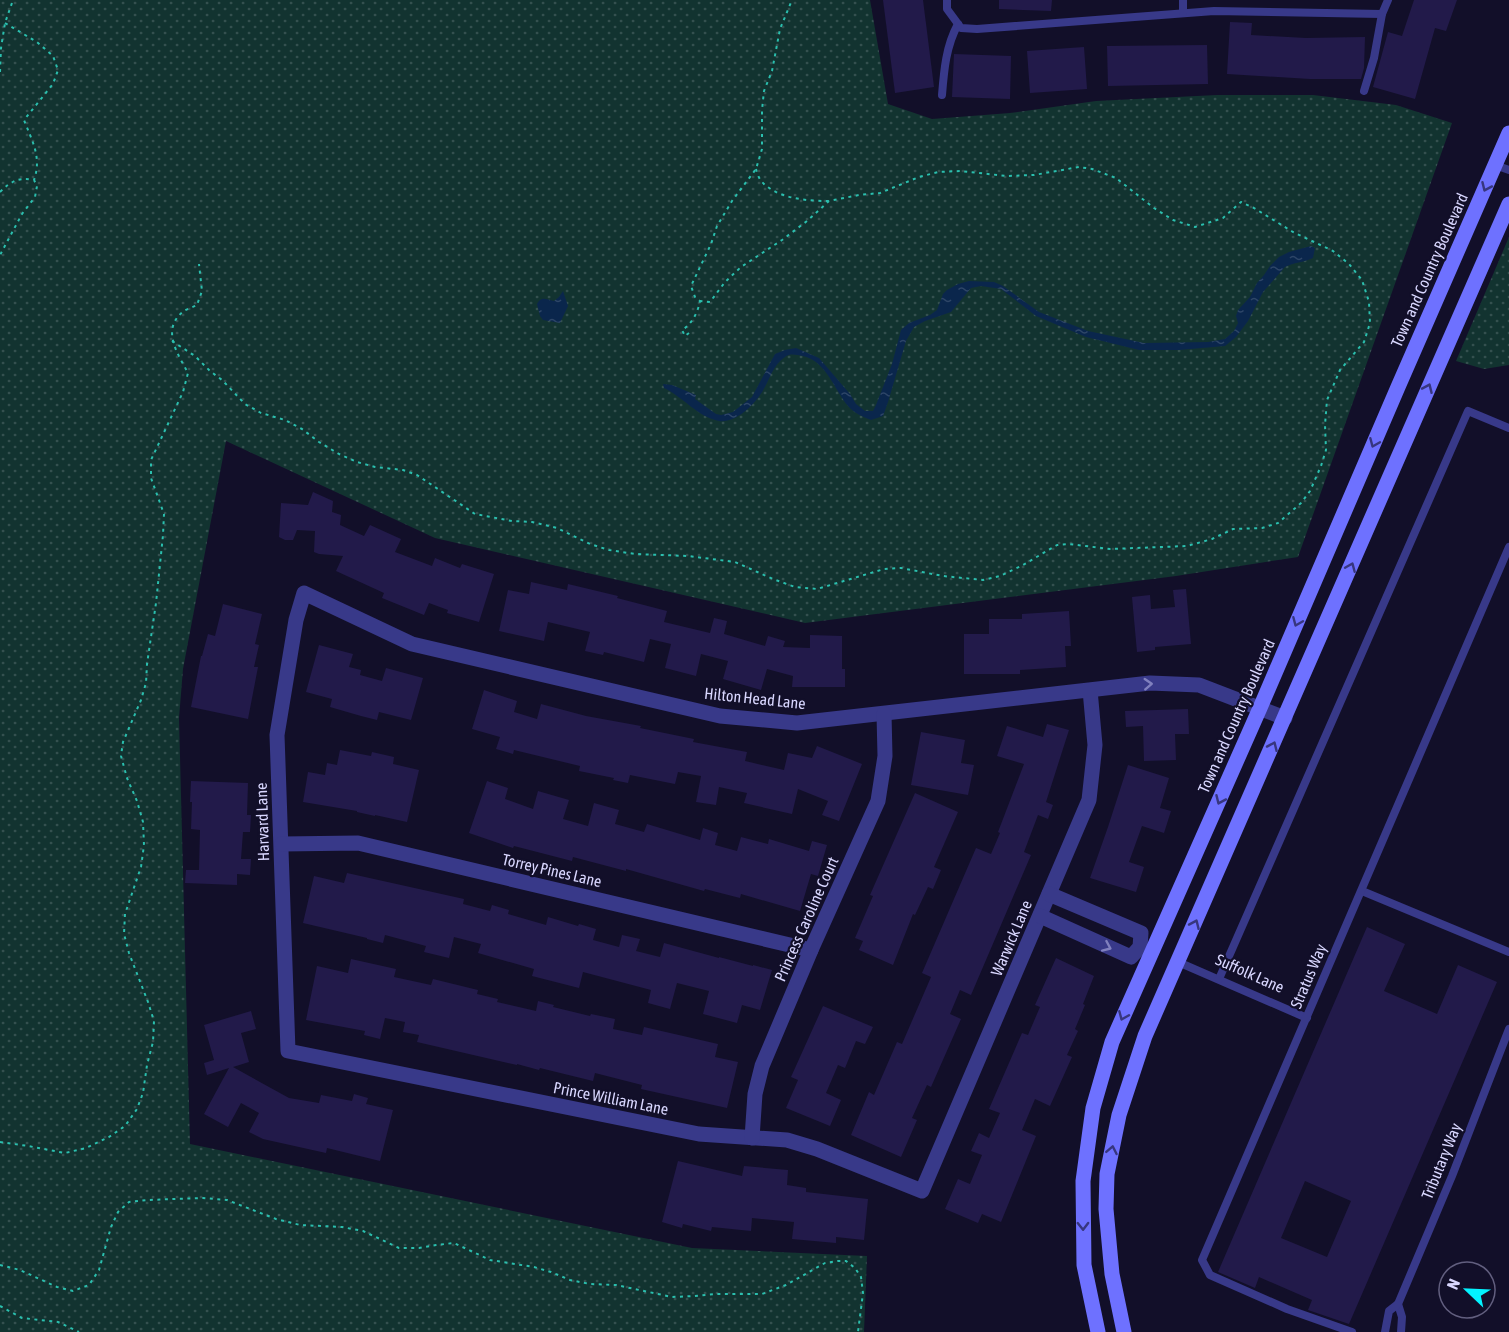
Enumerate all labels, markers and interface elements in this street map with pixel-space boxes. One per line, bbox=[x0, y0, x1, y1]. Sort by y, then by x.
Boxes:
one-way arrow bbox=[1481, 180, 1493, 191]
street label: Town and Country Boulevard bbox=[1387, 190, 1472, 350]
one-way arrow bbox=[1421, 383, 1433, 394]
one-way arrow bbox=[1369, 436, 1381, 447]
one-way arrow bbox=[1344, 562, 1356, 573]
one-way arrow bbox=[1292, 615, 1304, 626]
street label: Town and Country Boulevard bbox=[1194, 636, 1279, 796]
one-way arrow bbox=[1144, 678, 1153, 691]
street label: Hilton Head Lane bbox=[704, 684, 806, 712]
one-way arrow bbox=[1266, 741, 1278, 752]
street label: Harvard Lane bbox=[252, 782, 272, 862]
one-way arrow bbox=[1215, 793, 1227, 804]
street label: Torrey Pines Lane bbox=[500, 850, 604, 891]
street label: Princess Caroline Court bbox=[770, 854, 842, 984]
street label: Warwick Lane bbox=[987, 898, 1035, 978]
one-way arrow bbox=[1188, 920, 1200, 931]
one-way arrow bbox=[1101, 940, 1112, 952]
street label: Stratus Way bbox=[1286, 941, 1331, 1011]
street label: Suffolk Lane bbox=[1213, 950, 1287, 996]
one-way arrow bbox=[1118, 1010, 1130, 1021]
street label: Prince William Lane bbox=[552, 1078, 670, 1118]
street label: Tributary Way bbox=[1418, 1120, 1465, 1202]
one-way arrow bbox=[1105, 1145, 1118, 1155]
one-way arrow bbox=[1077, 1222, 1090, 1231]
north arrow bbox=[1437, 1260, 1497, 1320]
text: N bbox=[1443, 1276, 1463, 1292]

